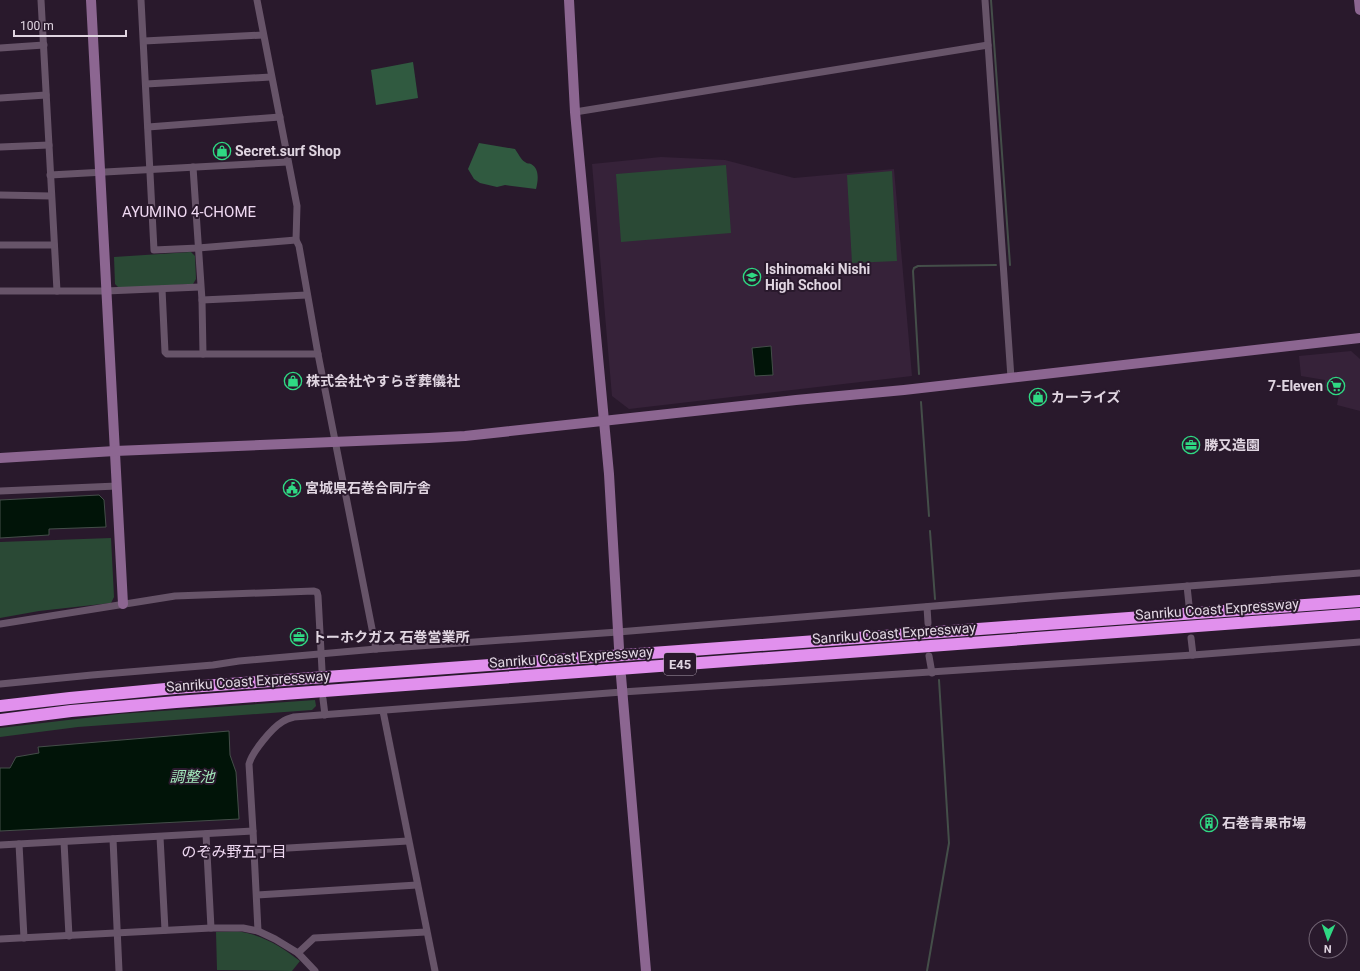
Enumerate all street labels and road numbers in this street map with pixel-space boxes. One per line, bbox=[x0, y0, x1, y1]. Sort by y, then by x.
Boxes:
street label: Sanriku Coast Expressway bbox=[1135, 595, 1300, 623]
street label: Sanriku Coast Expressway bbox=[812, 619, 977, 647]
street label: Sanriku Coast Expressway bbox=[489, 643, 654, 671]
road number: E45 bbox=[664, 653, 696, 675]
street label: Sanriku Coast Expressway bbox=[166, 667, 331, 695]

